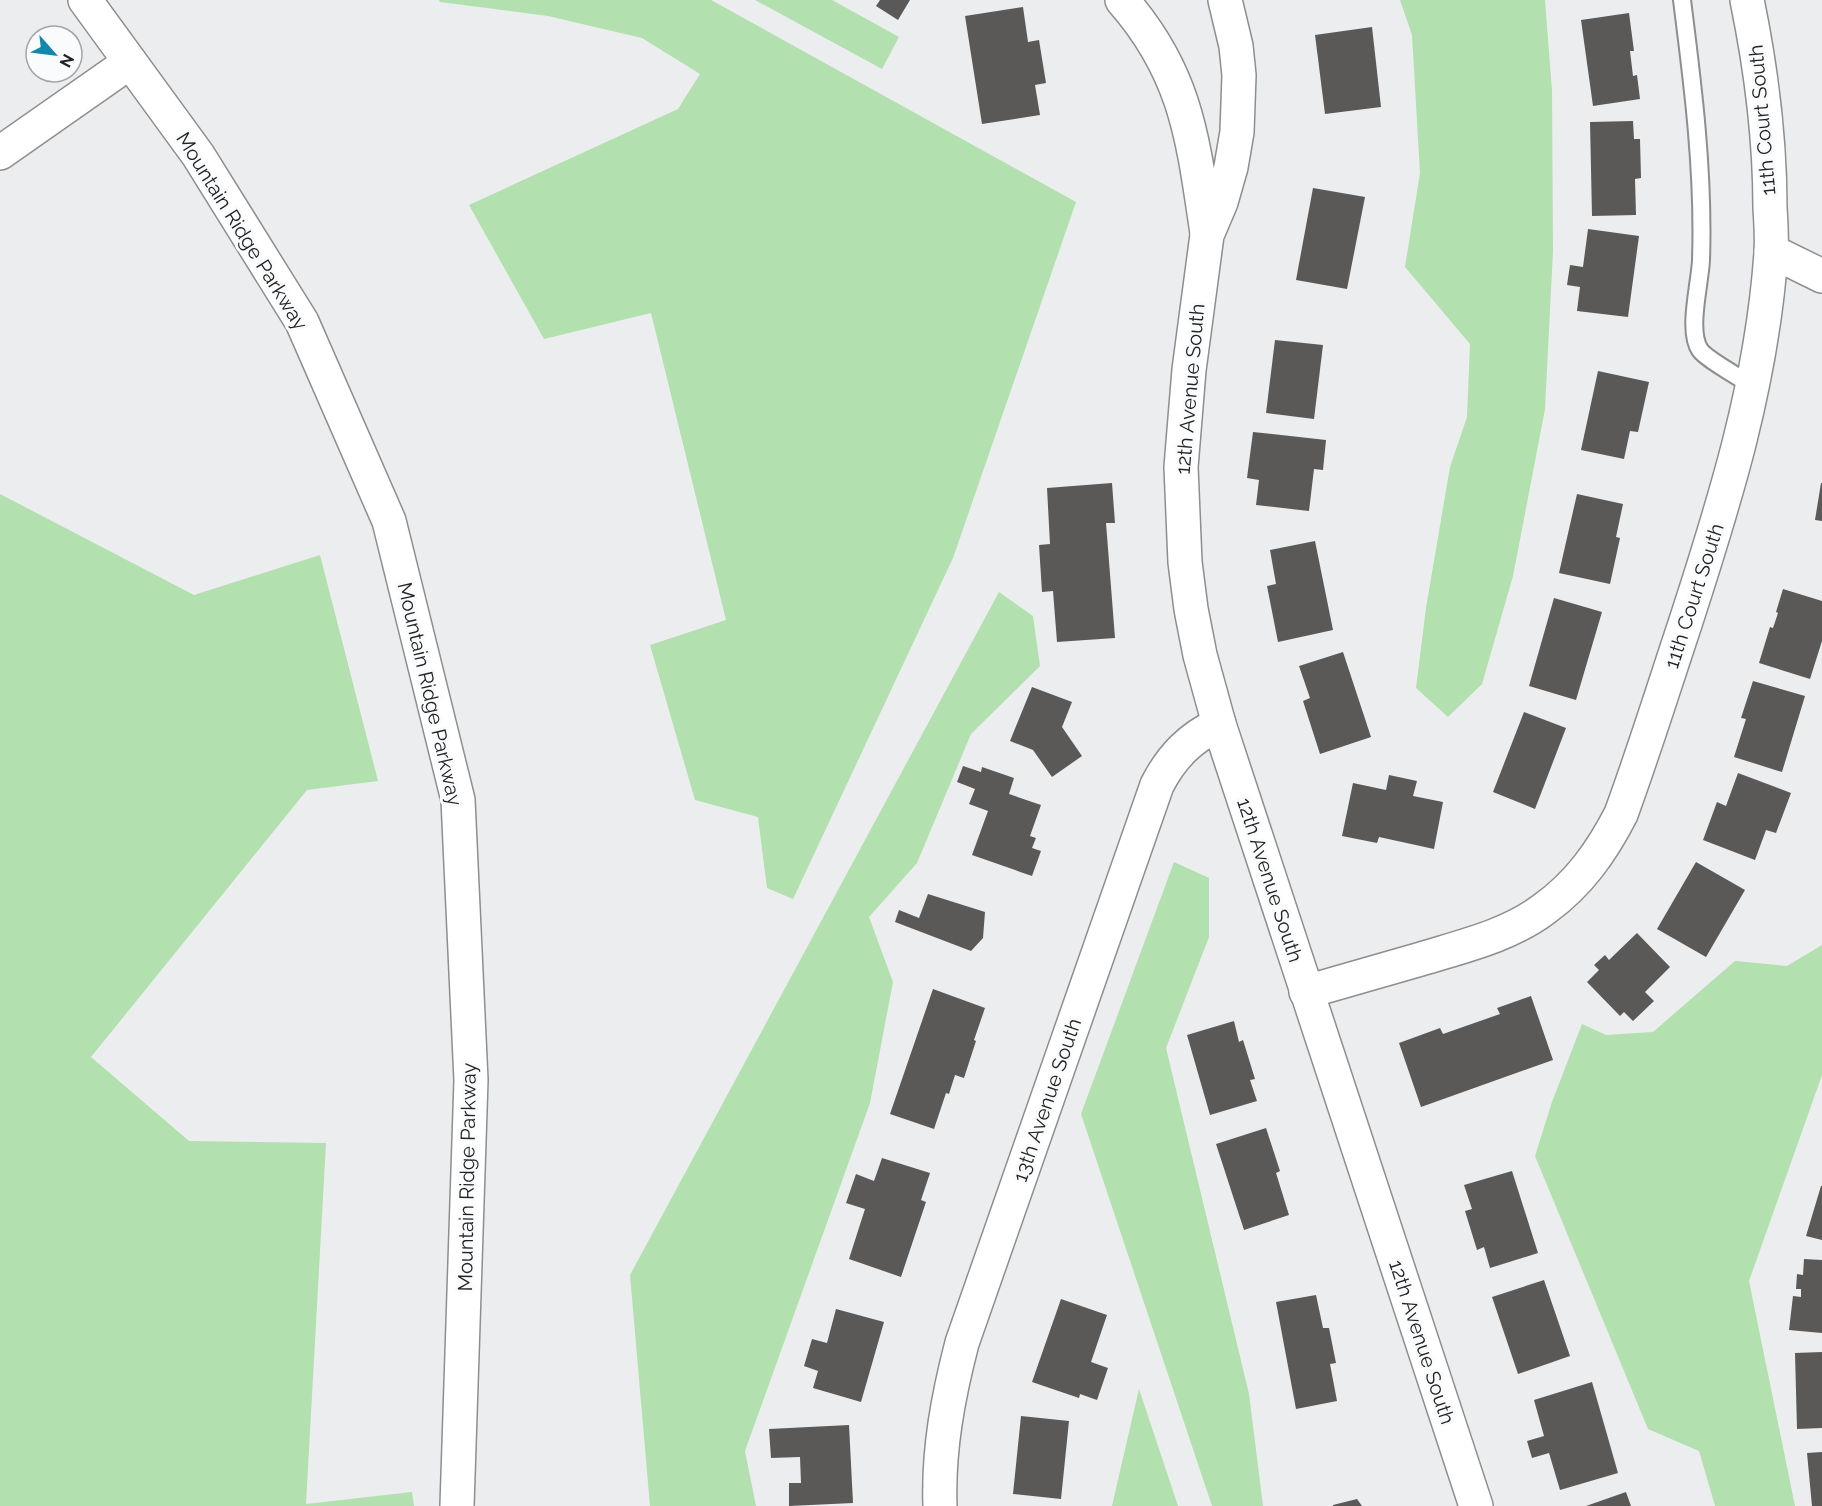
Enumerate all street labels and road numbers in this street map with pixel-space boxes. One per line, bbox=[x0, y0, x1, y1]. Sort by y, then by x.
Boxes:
street label: 11th Court South bbox=[1743, 44, 1781, 196]
street label: Mountain Ridge Parkway bbox=[171, 128, 313, 334]
street label: 12th Avenue South bbox=[1171, 303, 1209, 475]
street label: 11th Court South bbox=[1659, 520, 1729, 672]
street label: Mountain Ridge Parkway bbox=[393, 580, 467, 808]
street label: 12th Avenue South bbox=[1232, 795, 1308, 965]
street label: 13th Avenue South bbox=[1008, 1015, 1086, 1185]
street label: Mountain Ridge Parkway bbox=[453, 1062, 481, 1292]
street label: 12th Avenue South bbox=[1384, 1257, 1460, 1427]

